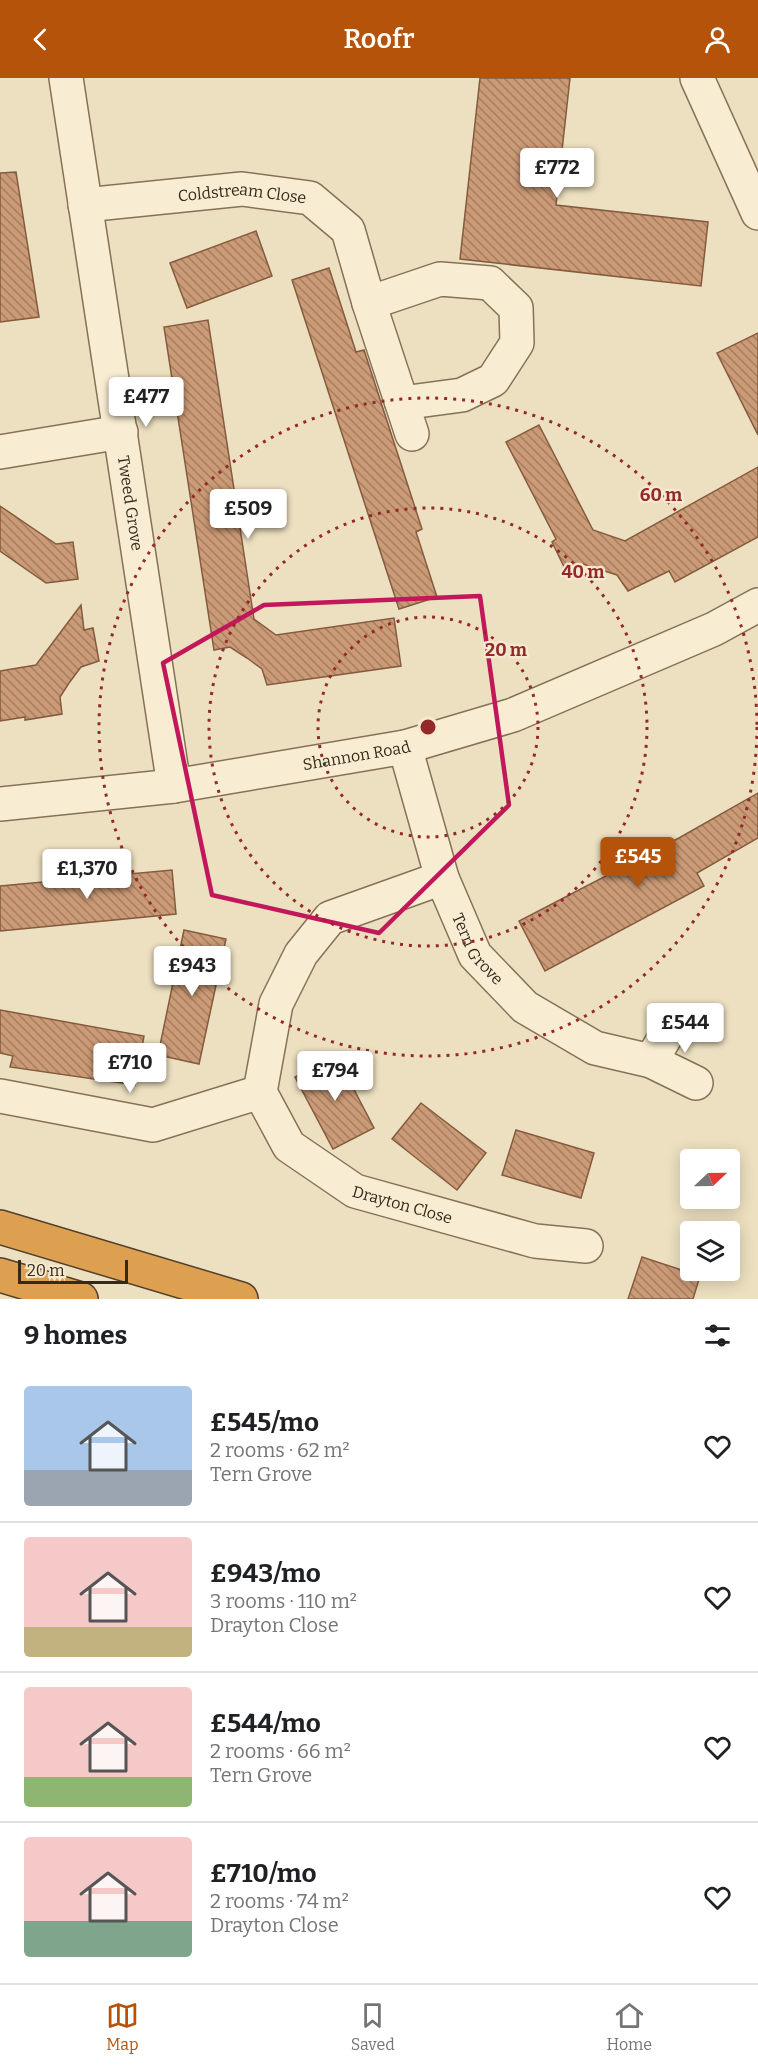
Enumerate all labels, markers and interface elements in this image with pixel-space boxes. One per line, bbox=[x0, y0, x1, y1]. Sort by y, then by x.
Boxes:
icon: back bbox=[24, 23, 57, 56]
text: Roofr bbox=[343, 23, 415, 55]
icon: person bbox=[701, 23, 734, 56]
pin: £772 bbox=[521, 148, 593, 199]
text: £772 bbox=[534, 155, 580, 179]
street label: Coldstream Close bbox=[177, 180, 308, 207]
pin: £477 bbox=[110, 377, 182, 428]
text: £477 bbox=[123, 384, 169, 408]
street label: Tweed Grove bbox=[114, 454, 147, 552]
text: 60 m bbox=[640, 484, 682, 506]
pin: £509 bbox=[212, 489, 284, 540]
text: £509 bbox=[224, 496, 272, 520]
text: 40 m bbox=[562, 561, 604, 583]
text: 20 m bbox=[485, 639, 527, 661]
centre of rings bbox=[418, 717, 438, 737]
street label: Shannon Road bbox=[301, 737, 413, 774]
pin: £545 bbox=[602, 837, 674, 888]
text: £545 bbox=[614, 844, 662, 868]
pin: £1,370 bbox=[38, 849, 136, 900]
text: £1,370 bbox=[56, 856, 118, 880]
street label: Tern Grove bbox=[448, 910, 507, 989]
pin: £943 bbox=[156, 946, 228, 997]
text: £943 bbox=[168, 953, 216, 977]
pin: £544 bbox=[649, 1003, 721, 1054]
text: £544 bbox=[661, 1010, 709, 1034]
pin: £710 bbox=[94, 1043, 166, 1094]
text: £710 bbox=[107, 1050, 153, 1074]
pin: £794 bbox=[299, 1051, 371, 1102]
text: £794 bbox=[311, 1058, 359, 1082]
north arrow bbox=[680, 1149, 740, 1209]
map controls bbox=[680, 1149, 740, 1281]
street label: Drayton Close bbox=[350, 1182, 455, 1228]
button: layers bbox=[680, 1221, 740, 1281]
scale bar bbox=[18, 1257, 128, 1284]
text: 20 m bbox=[27, 1261, 64, 1280]
icon: filters bbox=[701, 1319, 734, 1352]
text: 9 homes bbox=[24, 1320, 127, 1351]
text: £545/mo bbox=[210, 1407, 319, 1438]
icon: home bbox=[72, 1410, 144, 1482]
icon: heart bbox=[701, 1430, 734, 1463]
text: 2 rooms · 62 m² bbox=[210, 1438, 350, 1462]
text: Tern Grove bbox=[210, 1462, 312, 1486]
text: £943/mo bbox=[210, 1558, 321, 1589]
icon: home bbox=[72, 1561, 144, 1633]
icon: heart bbox=[701, 1581, 734, 1614]
text: 3 rooms · 110 m² bbox=[210, 1589, 357, 1613]
text: Drayton Close bbox=[210, 1613, 339, 1637]
text: £544/mo bbox=[210, 1708, 321, 1739]
icon: home bbox=[72, 1711, 144, 1783]
icon: heart bbox=[701, 1731, 734, 1764]
text: 2 rooms · 66 m² bbox=[210, 1739, 351, 1763]
text: Tern Grove bbox=[210, 1763, 312, 1787]
text: £710/mo bbox=[210, 1858, 317, 1889]
icon: home bbox=[72, 1861, 144, 1933]
icon: heart bbox=[701, 1881, 734, 1914]
text: 2 rooms · 74 m² bbox=[210, 1889, 349, 1913]
text: Drayton Close bbox=[210, 1913, 339, 1937]
tab: Map bbox=[106, 1999, 139, 2054]
tab: Saved bbox=[351, 1999, 395, 2054]
tab: Home bbox=[606, 1999, 652, 2054]

